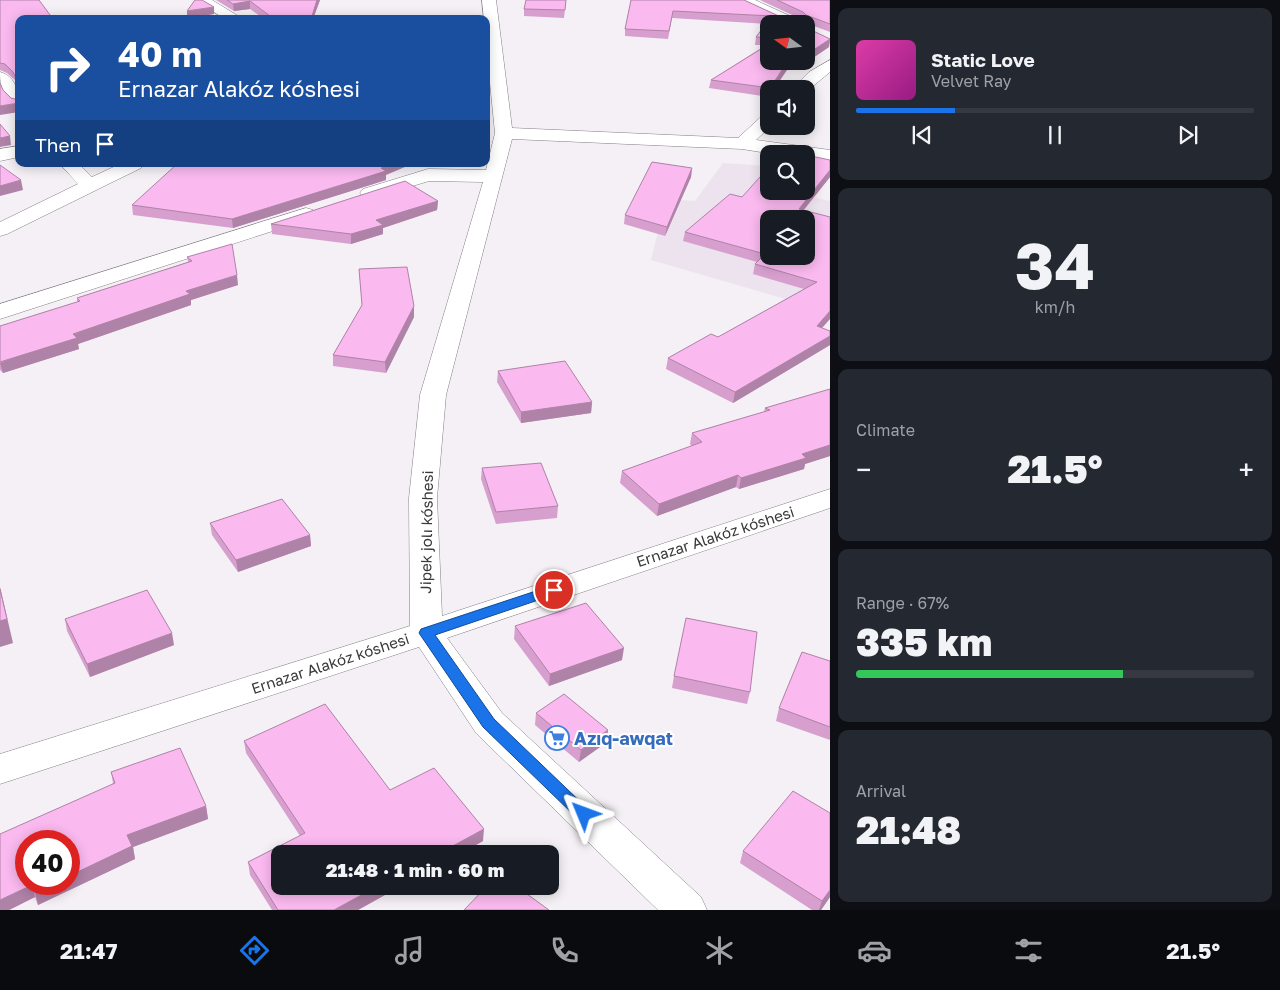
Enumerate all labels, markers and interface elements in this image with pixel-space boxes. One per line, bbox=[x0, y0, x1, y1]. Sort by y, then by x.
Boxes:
north arrow bbox=[760, 15, 815, 70]
map controls bbox=[760, 15, 815, 265]
text: 40 m bbox=[118, 33, 202, 75]
icon: right bbox=[35, 35, 100, 100]
text: Static Love bbox=[931, 48, 1035, 71]
text: Velvet Ray bbox=[931, 71, 1012, 91]
text: Ernazar Alakóz kóshesi bbox=[118, 75, 360, 102]
button: sound bbox=[760, 80, 815, 135]
icon: previous bbox=[908, 121, 936, 149]
icon: pause bbox=[1041, 121, 1069, 149]
icon: next bbox=[1174, 121, 1202, 149]
icon: arrive bbox=[91, 130, 119, 158]
text: Then bbox=[35, 133, 81, 156]
button: search bbox=[760, 145, 815, 200]
button: layers bbox=[760, 210, 815, 265]
text: 34 bbox=[1015, 225, 1095, 303]
text: km/h bbox=[1035, 297, 1075, 317]
text: Climate bbox=[856, 420, 915, 440]
text: 21.5° bbox=[1008, 446, 1102, 491]
text: − bbox=[856, 453, 871, 486]
text: + bbox=[1239, 453, 1254, 486]
street label: Jipek jolı kóshesi bbox=[416, 470, 436, 594]
street label: Ernazar Alakóz kóshesi bbox=[634, 502, 796, 570]
pin bbox=[533, 569, 575, 611]
icon: arrive bbox=[540, 576, 568, 604]
text: Range · 67% bbox=[856, 593, 949, 613]
text: 335 km bbox=[856, 619, 992, 664]
street label: Ernazar Alakóz kóshesi bbox=[249, 629, 411, 697]
supermarket icon: Azıq-awqat bbox=[544, 725, 570, 751]
place label: Azıq-awqat bbox=[574, 727, 673, 749]
text: Arrival bbox=[856, 781, 906, 801]
position arrow bbox=[557, 787, 609, 839]
text: 21:48 bbox=[856, 807, 961, 852]
speed limit sign: 40 bbox=[15, 830, 80, 895]
text: 21:48 · 1 min · 60 m bbox=[326, 858, 504, 881]
icon: directions bbox=[237, 933, 272, 968]
icon: music bbox=[392, 933, 427, 968]
icon: phone bbox=[547, 933, 582, 968]
icon: climate bbox=[702, 933, 737, 968]
icon: car bbox=[857, 933, 892, 968]
icon: filters bbox=[1011, 933, 1046, 968]
text: 21:47 bbox=[60, 937, 117, 964]
text: 21.5° bbox=[1166, 937, 1220, 964]

